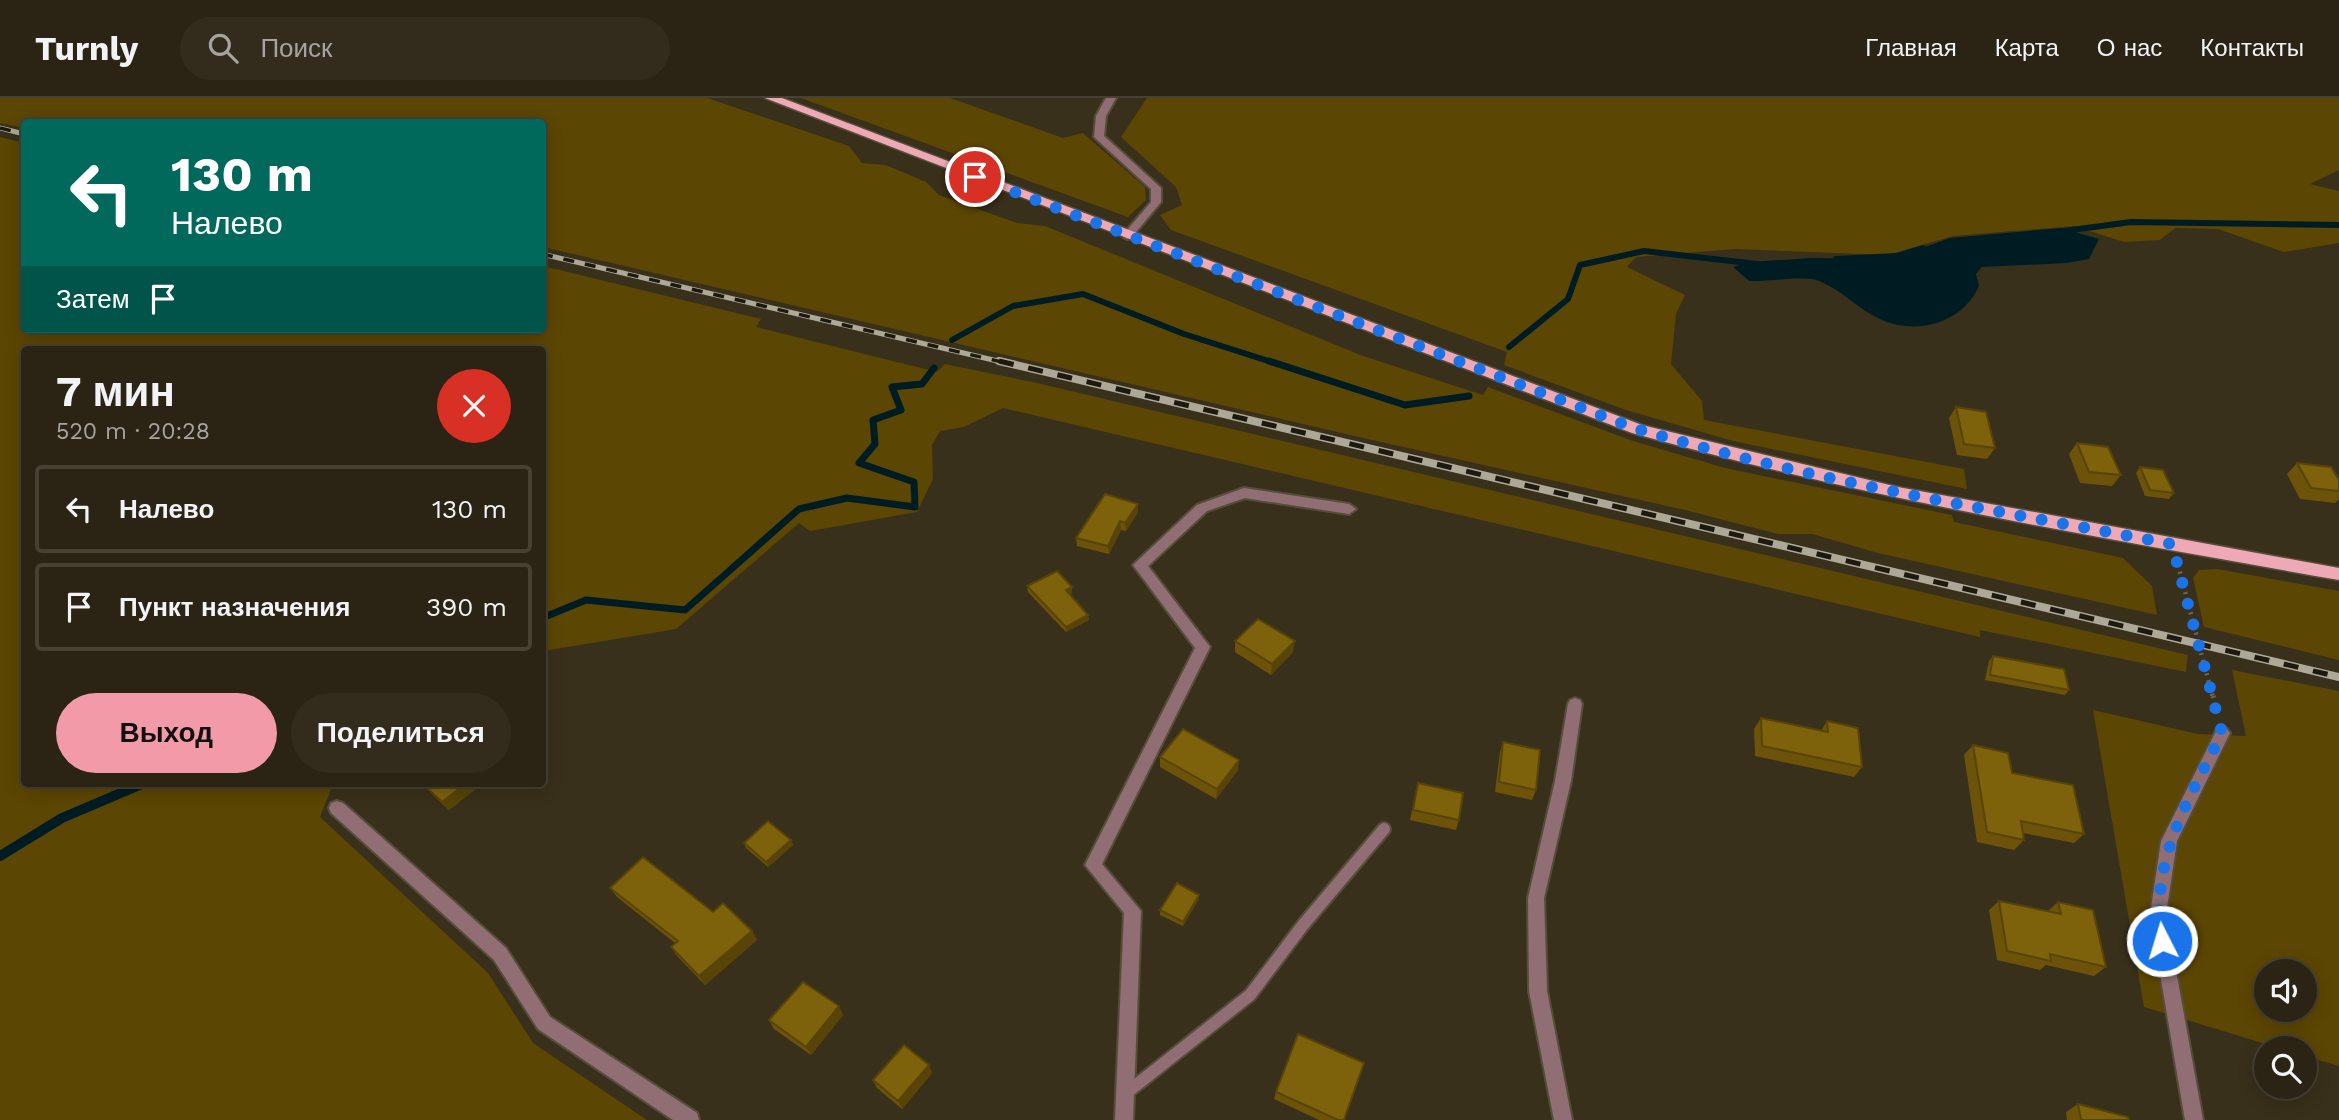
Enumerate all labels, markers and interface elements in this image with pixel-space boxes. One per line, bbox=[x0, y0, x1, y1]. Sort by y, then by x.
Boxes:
search box bbox=[180, 17, 670, 80]
text: Turnly bbox=[35, 29, 138, 68]
icon: search bbox=[204, 29, 242, 67]
text: Поиск bbox=[260, 33, 332, 63]
text: Главная bbox=[1865, 34, 1957, 62]
text: Карта bbox=[1995, 34, 2059, 62]
text: О нас bbox=[2097, 34, 2162, 62]
text: Контакты bbox=[2200, 34, 2304, 62]
text: 130 m bbox=[171, 145, 313, 203]
icon: left bbox=[56, 147, 147, 238]
pin bbox=[945, 147, 1005, 207]
icon: arrive bbox=[956, 158, 994, 196]
text: Налево bbox=[171, 204, 283, 242]
icon: arrive bbox=[144, 280, 182, 318]
text: Затем bbox=[56, 284, 130, 314]
text: 7 мин bbox=[56, 367, 175, 416]
button: close bbox=[437, 369, 511, 443]
text: 520 m · 20:28 bbox=[56, 418, 210, 445]
icon: left bbox=[60, 490, 98, 528]
text: Налево bbox=[119, 494, 214, 524]
text: 130 m bbox=[432, 494, 507, 524]
icon: arrive bbox=[60, 588, 98, 626]
text: Пункт назначения bbox=[119, 592, 350, 622]
text: 390 m bbox=[426, 592, 507, 622]
button: Выход bbox=[56, 693, 277, 773]
button: Поделиться bbox=[291, 693, 511, 773]
position arrow bbox=[2125, 904, 2199, 978]
map controls bbox=[2254, 959, 2317, 1099]
button: sound bbox=[2254, 959, 2317, 1022]
button: search bbox=[2254, 1036, 2317, 1099]

